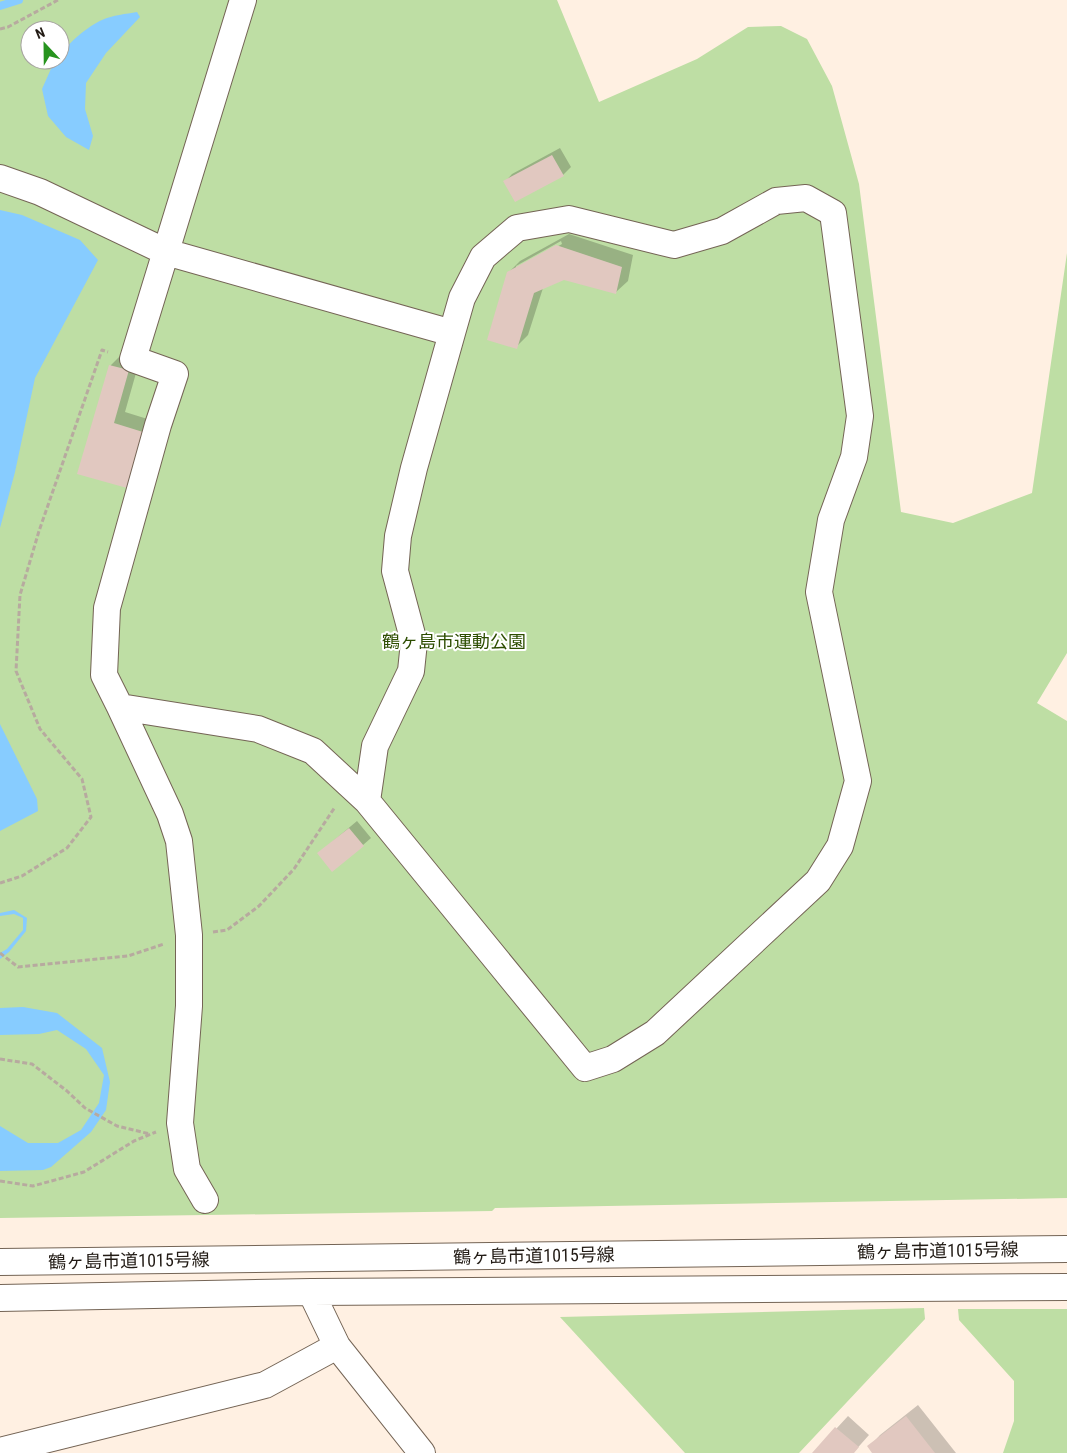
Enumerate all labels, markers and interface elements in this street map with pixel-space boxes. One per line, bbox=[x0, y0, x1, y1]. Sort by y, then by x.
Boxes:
north arrow bbox=[20, 20, 70, 70]
text: N bbox=[33, 24, 47, 42]
park label: 鶴ヶ島市運動公園 bbox=[382, 631, 526, 652]
street label: 鶴ヶ島市道1015号線 bbox=[857, 1239, 1019, 1262]
street label: 鶴ヶ島市道1015号線 bbox=[453, 1244, 615, 1267]
street label: 鶴ヶ島市道1015号線 bbox=[48, 1249, 210, 1272]

